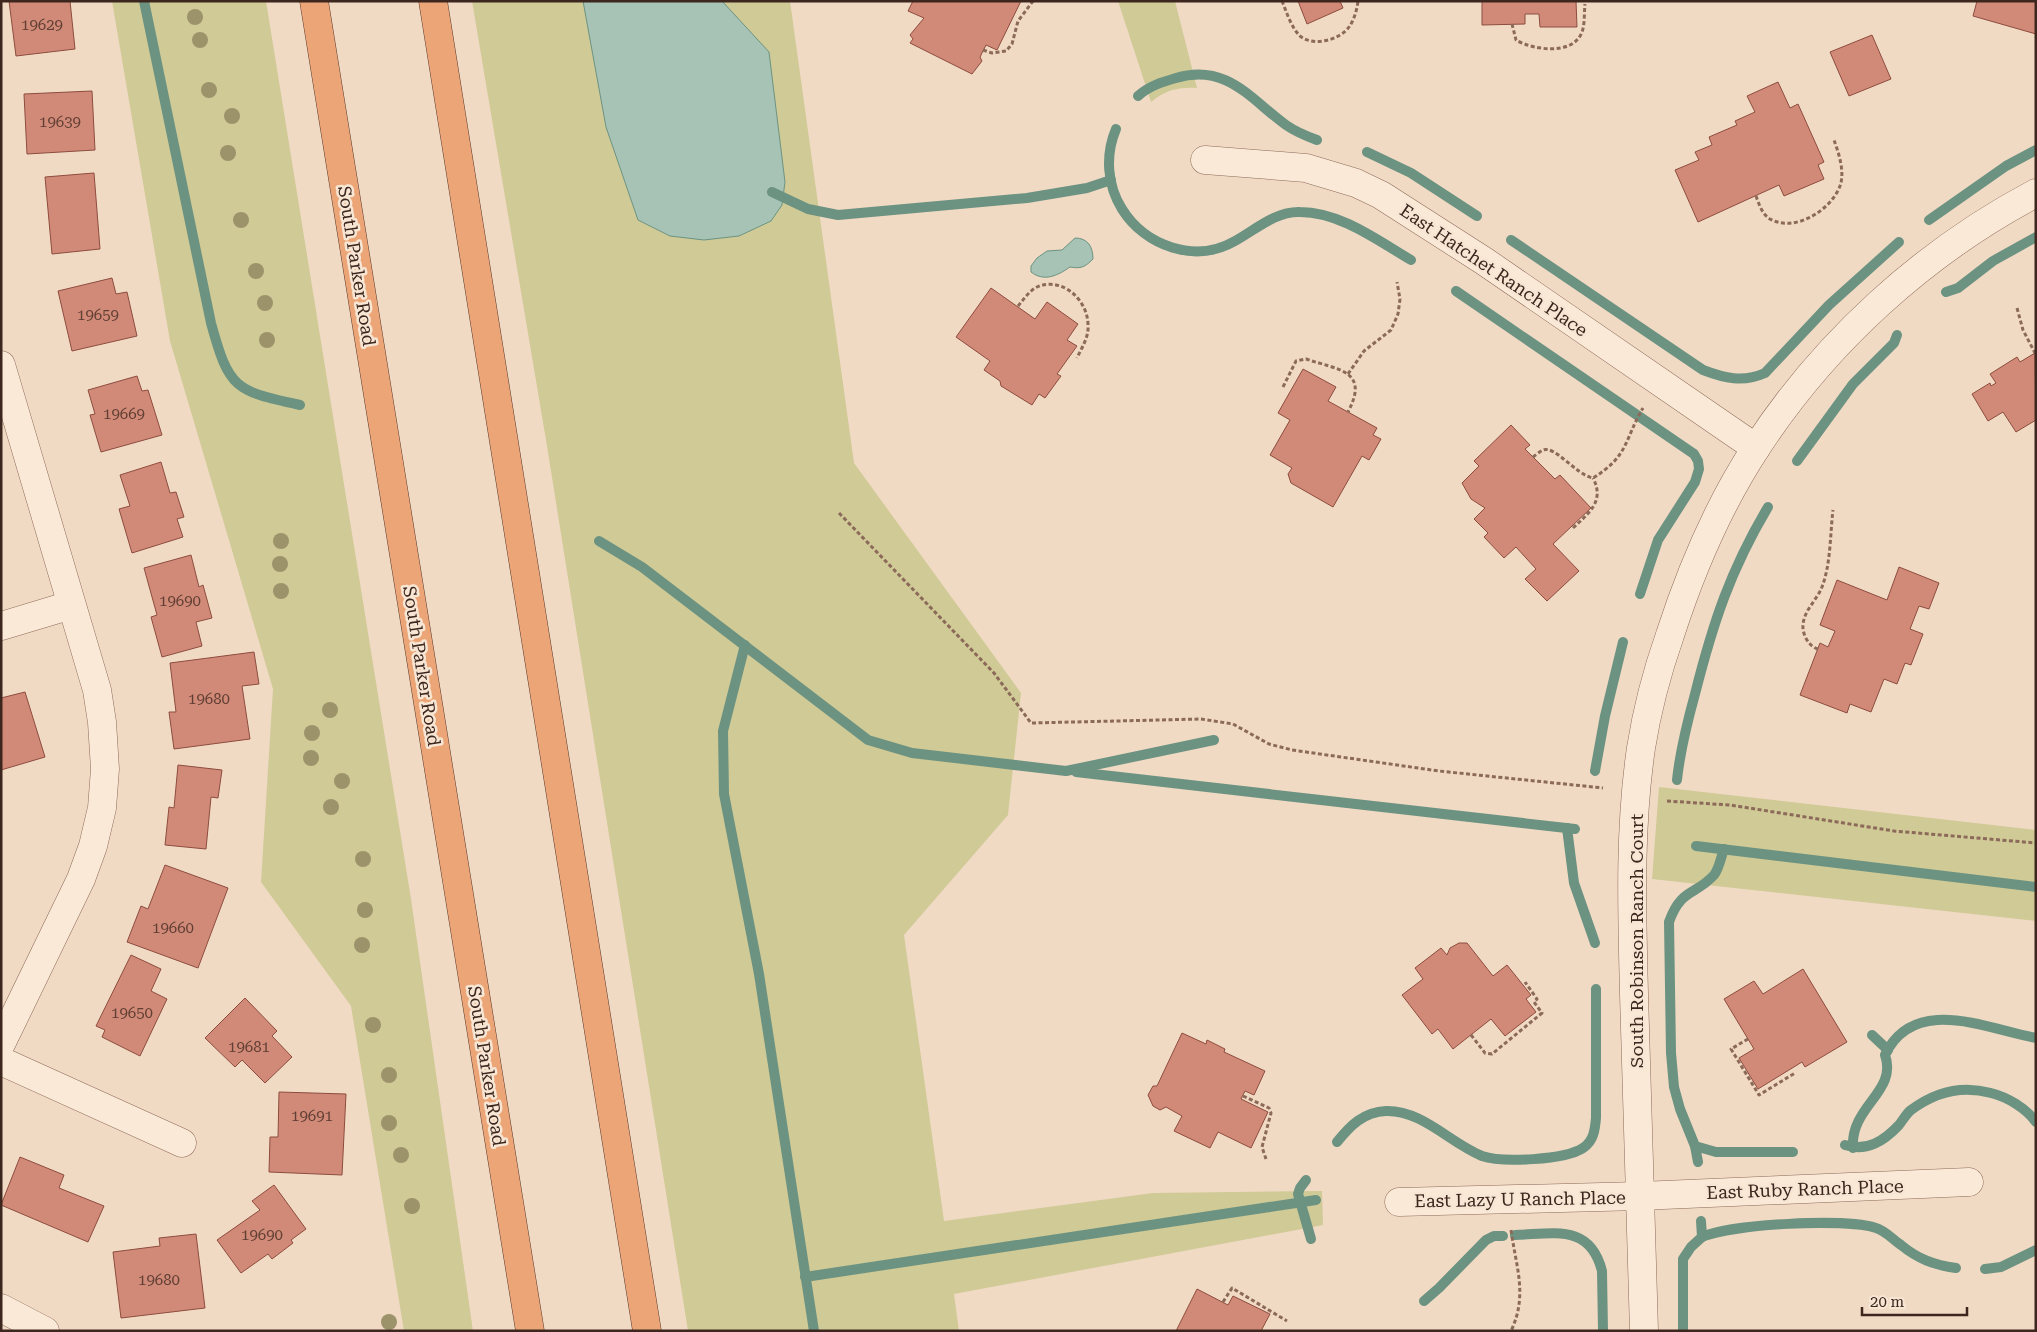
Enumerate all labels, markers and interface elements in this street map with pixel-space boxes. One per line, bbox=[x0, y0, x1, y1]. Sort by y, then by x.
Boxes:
house number: 19629 bbox=[21, 16, 63, 34]
house number: 19639 bbox=[39, 113, 81, 131]
street label: South Parker Road bbox=[334, 184, 380, 348]
street label: East Hatchet Ranch Place bbox=[1396, 199, 1592, 341]
house number: 19659 bbox=[77, 306, 119, 324]
house number: 19669 bbox=[103, 405, 145, 423]
street label: South Parker Road bbox=[399, 584, 445, 748]
house number: 19690 bbox=[159, 592, 201, 610]
house number: 19680 bbox=[188, 690, 230, 708]
street label: South Robinson Ranch Court bbox=[1626, 814, 1647, 1068]
house number: 19660 bbox=[152, 919, 194, 937]
street label: South Parker Road bbox=[464, 984, 510, 1148]
house number: 19650 bbox=[111, 1004, 153, 1022]
house number: 19681 bbox=[228, 1038, 270, 1056]
house number: 19691 bbox=[291, 1107, 333, 1125]
street label: East Ruby Ranch Place bbox=[1706, 1175, 1904, 1203]
street label: East Lazy U Ranch Place bbox=[1414, 1187, 1626, 1211]
house number: 19690 bbox=[241, 1226, 283, 1244]
house number: 19680 bbox=[138, 1271, 180, 1289]
scale bar bbox=[1862, 1284, 1967, 1316]
text: 20 m bbox=[1870, 1293, 1905, 1311]

